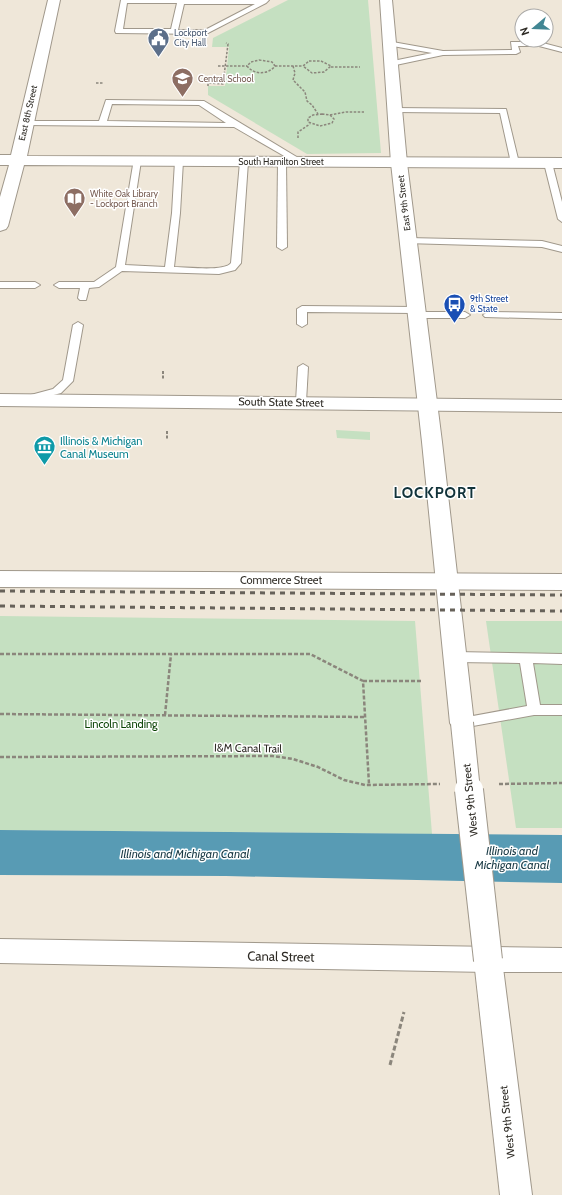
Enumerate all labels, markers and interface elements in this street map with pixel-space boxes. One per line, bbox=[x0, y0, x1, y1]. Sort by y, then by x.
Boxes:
north arrow bbox=[514, 8, 554, 48]
public building icon: Lockport City Hall bbox=[146, 25, 172, 58]
text: N bbox=[517, 25, 532, 37]
place label: Lockport City Hall bbox=[174, 27, 207, 48]
school or university icon: Central School bbox=[169, 66, 195, 99]
place label: Central School bbox=[198, 73, 254, 84]
street label: East 8th Street bbox=[16, 84, 39, 142]
street label: South Hamilton Street bbox=[238, 156, 324, 167]
street label: East 9th Street bbox=[395, 174, 412, 232]
library icon: White Oak Library - Lockport Branch bbox=[61, 186, 87, 219]
place label: White Oak Library - Lockport Branch bbox=[90, 188, 159, 209]
bus stop icon: 9th Street & State bbox=[442, 291, 468, 324]
place label: 9th Street & State bbox=[470, 293, 508, 314]
street label: South State Street bbox=[238, 394, 324, 410]
museum icon: Illinois & Michigan Canal Museum bbox=[32, 434, 58, 467]
place label: Illinois & Michigan Canal Museum bbox=[60, 434, 142, 461]
district label: LOCKPORT bbox=[393, 484, 477, 502]
street label: Commerce Street bbox=[240, 573, 322, 587]
park label: Lincoln Landing bbox=[84, 717, 158, 731]
street label: I&M Canal Trail bbox=[214, 740, 283, 756]
street label: West 9th Street bbox=[459, 763, 481, 837]
water label: Illinois and Michigan Canal bbox=[474, 843, 549, 872]
water label: Illinois and Michigan Canal bbox=[121, 846, 250, 861]
street label: Canal Street bbox=[247, 947, 315, 965]
street label: West 9th Street bbox=[496, 1085, 518, 1159]

